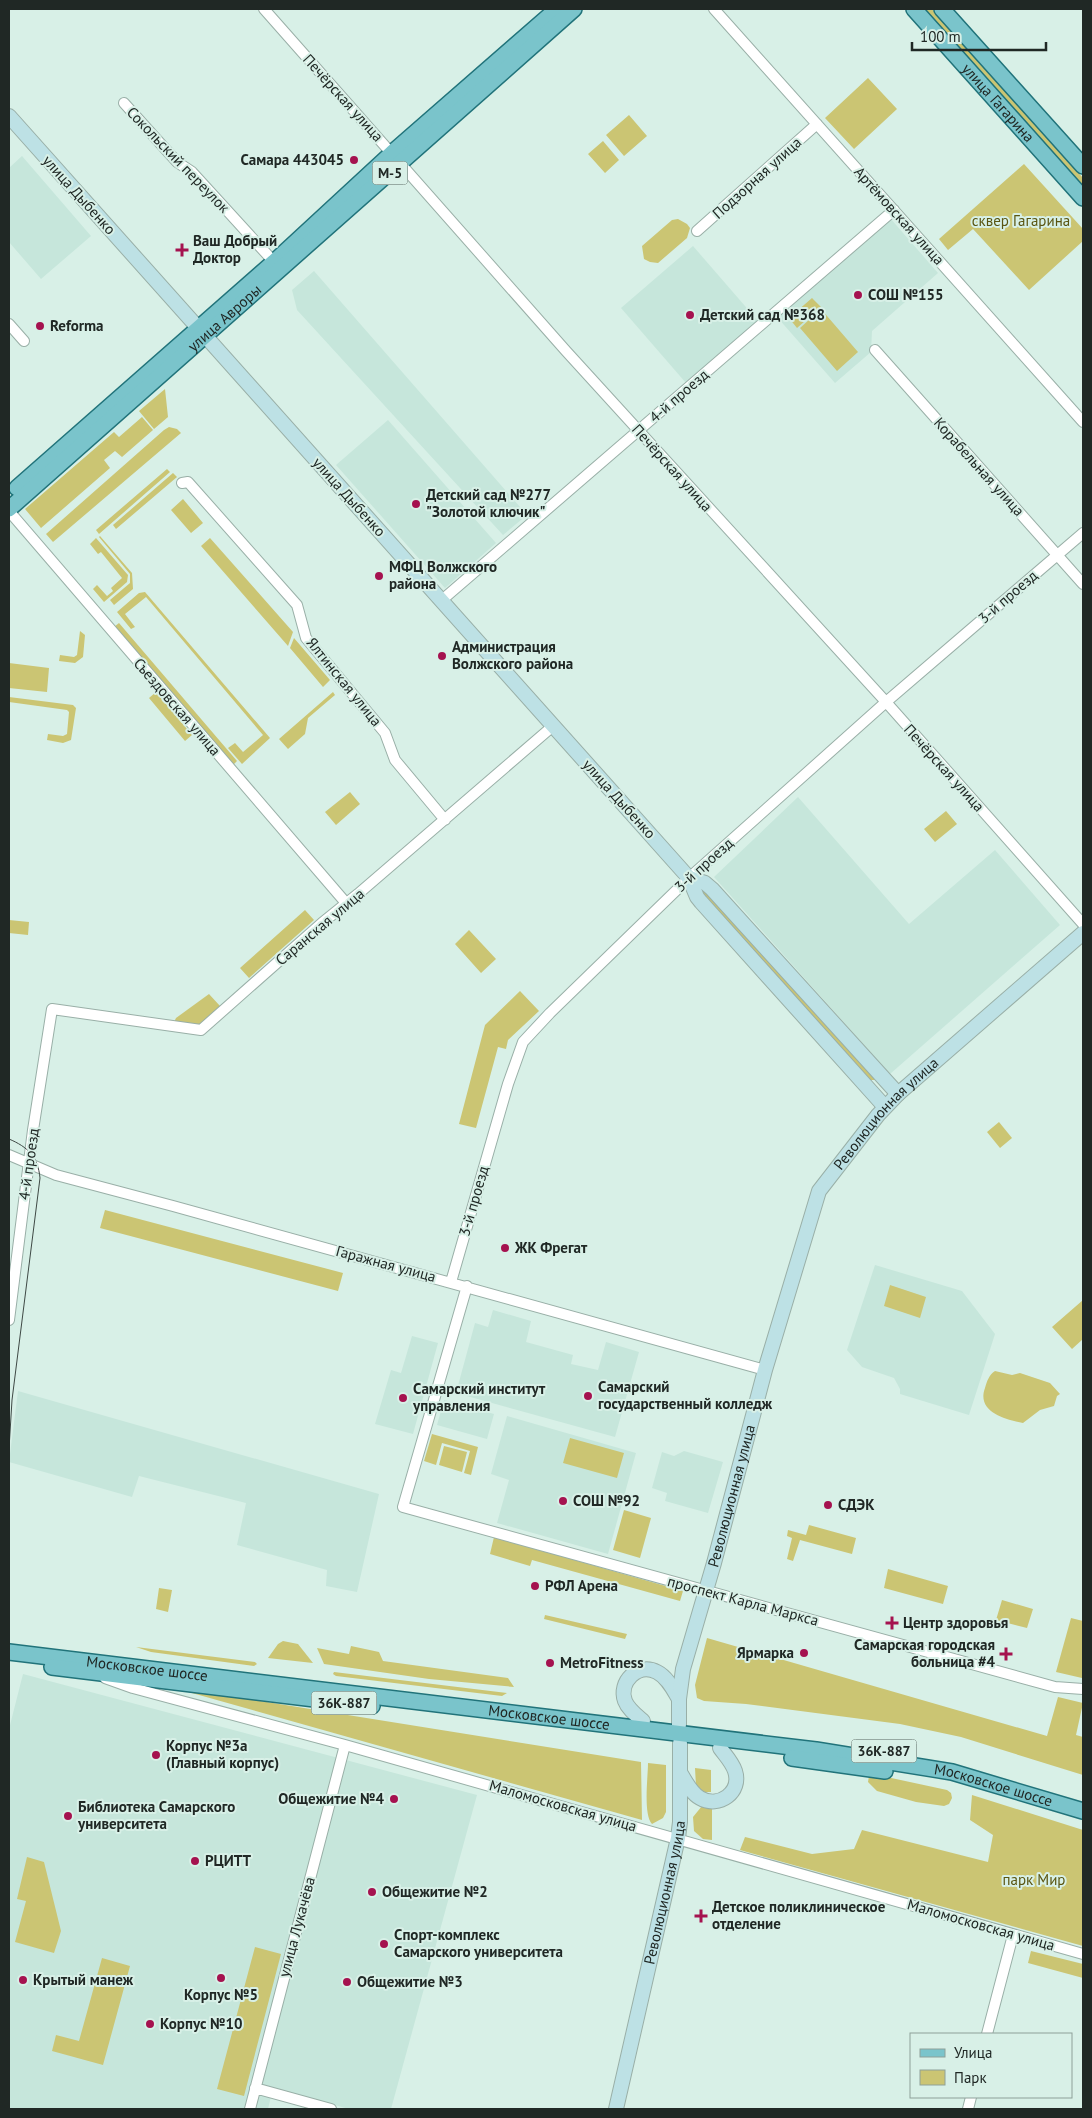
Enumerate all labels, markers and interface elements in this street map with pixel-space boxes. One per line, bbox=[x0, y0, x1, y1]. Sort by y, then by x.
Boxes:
scale bar bbox=[912, 20, 1046, 52]
text: 100 m bbox=[920, 27, 961, 46]
street label: Печёрская улица bbox=[299, 50, 388, 145]
street label: улица Гагарина bbox=[958, 59, 1039, 146]
street label: Сокольский переулок bbox=[123, 103, 235, 217]
street label: Подзорная улица bbox=[708, 133, 805, 223]
place label: Самара 443045 bbox=[240, 150, 344, 169]
street label: улица Дыбенко bbox=[39, 151, 120, 238]
marker: Самара 443045 bbox=[348, 154, 360, 166]
road number: М-5 bbox=[372, 162, 408, 184]
street label: Артёмовская улица bbox=[850, 163, 949, 269]
park label: сквер Гагарина bbox=[972, 211, 1070, 230]
place label: Ваш Добрый Доктор bbox=[193, 231, 277, 267]
marker: Ваш Добрый Доктор bbox=[175, 243, 189, 257]
street label: улица Авроры bbox=[184, 280, 265, 355]
place label: СОШ №155 bbox=[868, 285, 944, 304]
marker: СОШ №155 bbox=[852, 289, 864, 301]
place label: Детский сад №368 bbox=[700, 305, 825, 324]
marker: Детский сад №368 bbox=[684, 309, 696, 321]
place label: Reforma bbox=[50, 316, 104, 335]
marker: Reforma bbox=[34, 320, 46, 332]
street label: 4-й проезд bbox=[645, 365, 712, 427]
street label: Корабельная улица bbox=[930, 413, 1029, 520]
street label: Печёрская улица bbox=[628, 420, 717, 515]
street label: улица Дыбенко bbox=[309, 453, 390, 540]
place label: Детский сад №277 "Золотой ключик" bbox=[426, 485, 551, 521]
marker: Детский сад №277 "Золотой ключик" bbox=[410, 498, 422, 510]
place label: МФЦ Волжского района bbox=[389, 557, 497, 593]
street label: 3-й проезд bbox=[974, 566, 1041, 628]
marker: МФЦ Волжского района bbox=[373, 570, 385, 582]
street label: Ялтинская улица bbox=[303, 633, 386, 730]
place label: Администрация Волжского района bbox=[452, 637, 573, 673]
marker: Администрация Волжского района bbox=[436, 650, 448, 662]
street label: Съездовская улица bbox=[130, 654, 225, 760]
street label: Печёрская улица bbox=[900, 720, 989, 815]
street label: улица Дыбенко bbox=[579, 755, 660, 842]
street label: 3-й проезд bbox=[670, 833, 737, 896]
street label: Саранская улица bbox=[271, 884, 368, 969]
street label: Революционная улица bbox=[829, 1053, 942, 1173]
street label: 4-й проезд bbox=[14, 1127, 43, 1201]
street label: 3-й проезд bbox=[454, 1163, 493, 1238]
place label: ЖК Фрегат bbox=[514, 1238, 588, 1257]
street label: Гаражная улица bbox=[334, 1241, 438, 1286]
marker: ЖК Фрегат bbox=[499, 1242, 511, 1254]
place label: Самарский государственный колледж bbox=[598, 1377, 773, 1413]
place label: Самарский институт управления bbox=[412, 1379, 546, 1415]
marker: Самарский государственный колледж bbox=[582, 1390, 594, 1402]
marker: Самарский институт управления bbox=[397, 1392, 409, 1404]
street label: Революционная улица bbox=[703, 1422, 759, 1569]
place label: СОШ №92 bbox=[573, 1491, 640, 1510]
marker: СОШ №92 bbox=[557, 1495, 569, 1507]
place label: СДЭК bbox=[838, 1495, 875, 1514]
marker: СДЭК bbox=[822, 1499, 834, 1511]
street label: проспект Карла Маркса bbox=[666, 1571, 821, 1630]
place label: РФЛ Арена bbox=[545, 1576, 618, 1595]
marker: РФЛ Арена bbox=[529, 1580, 541, 1592]
place label: Центр здоровья bbox=[903, 1613, 1008, 1632]
marker: Центр здоровья bbox=[885, 1616, 899, 1630]
place label: Самарская городская больница #4 bbox=[854, 1635, 995, 1671]
place label: Ярмарка bbox=[737, 1643, 794, 1662]
marker: Ярмарка bbox=[798, 1647, 810, 1659]
marker: Самарская городская больница #4 bbox=[999, 1647, 1013, 1661]
street label: Московское шоссе bbox=[85, 1651, 209, 1685]
place label: MetroFitness bbox=[560, 1653, 644, 1672]
marker: MetroFitness bbox=[544, 1657, 556, 1669]
road number: 36К-887 bbox=[312, 1692, 376, 1715]
street label: Московское шоссе bbox=[487, 1700, 611, 1734]
place label: Корпус №3a (Главный корпус) bbox=[166, 1736, 279, 1772]
road number: 36К-887 bbox=[852, 1740, 916, 1762]
marker: Корпус №3a (Главный корпус) bbox=[150, 1749, 162, 1761]
street label: Московское шоссе bbox=[933, 1759, 1055, 1810]
street label: Маломосковская улица bbox=[487, 1775, 639, 1836]
place label: Общежитие №4 bbox=[278, 1789, 384, 1808]
marker: Общежитие №4 bbox=[388, 1793, 400, 1805]
place label: Библиотека Самарского университета bbox=[77, 1797, 235, 1833]
marker: Библиотека Самарского университета bbox=[62, 1810, 74, 1822]
street label: Революционная улица bbox=[639, 1819, 689, 1966]
place label: РЦИТТ bbox=[205, 1851, 252, 1870]
marker: РЦИТТ bbox=[189, 1855, 201, 1867]
park label: парк Мир bbox=[1003, 1870, 1065, 1889]
street label: улица Лукачёва bbox=[274, 1875, 319, 1979]
place label: Общежитие №2 bbox=[382, 1882, 488, 1901]
marker: Общежитие №2 bbox=[366, 1886, 378, 1898]
street label: Маломосковская улица bbox=[905, 1894, 1057, 1955]
place label: Детское поликлиническое отделение bbox=[712, 1897, 886, 1933]
marker: Детское поликлиническое отделение bbox=[694, 1909, 708, 1923]
place label: Спорт-комплекс Самарского университета bbox=[394, 1925, 563, 1961]
marker: Спорт-комплекс Самарского университета bbox=[378, 1938, 390, 1950]
place label: Крытый манеж bbox=[33, 1970, 134, 1989]
marker: Корпус №5 bbox=[215, 1972, 227, 1984]
place label: Общежитие №3 bbox=[357, 1972, 463, 1991]
marker: Крытый манеж bbox=[17, 1974, 29, 1986]
marker: Общежитие №3 bbox=[341, 1976, 353, 1988]
place label: Корпус №5 bbox=[184, 1985, 258, 2004]
place label: Корпус №10 bbox=[160, 2014, 243, 2033]
marker: Корпус №10 bbox=[144, 2018, 156, 2030]
legend bbox=[910, 2033, 1072, 2098]
text: Улица bbox=[954, 2043, 992, 2062]
text: Парк bbox=[954, 2068, 987, 2087]

